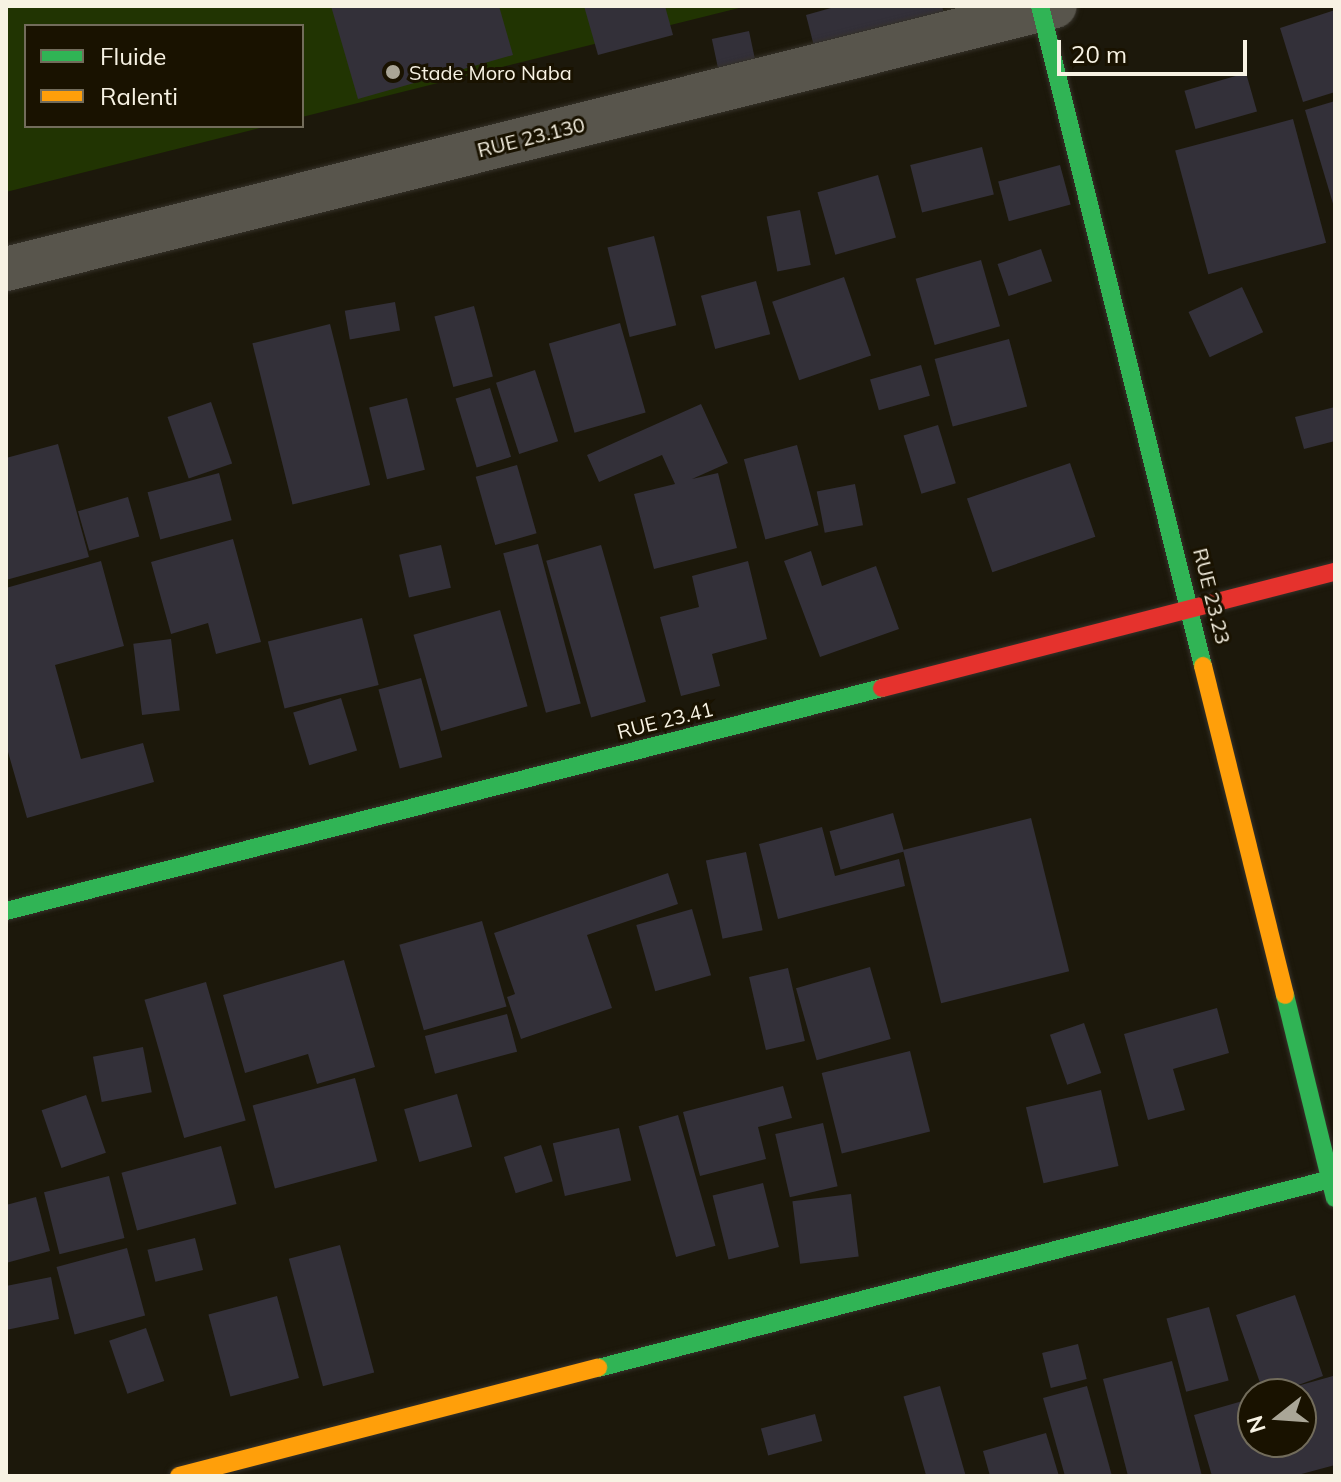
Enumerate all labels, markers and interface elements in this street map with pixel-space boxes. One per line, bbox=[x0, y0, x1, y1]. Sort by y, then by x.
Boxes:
legend bbox=[24, 24, 304, 128]
scale bar bbox=[1061, 24, 1251, 74]
text: 20 m bbox=[1071, 39, 1127, 69]
text: Fluide bbox=[100, 41, 166, 71]
place label: Stade Moro Naba bbox=[409, 60, 572, 84]
marker: Stade Moro Naba bbox=[384, 63, 402, 81]
text: Ralenti bbox=[100, 81, 178, 111]
street label: RUE 23.130 bbox=[475, 112, 587, 162]
street label: RUE 23.23 bbox=[1189, 546, 1235, 646]
street label: RUE 23.41 bbox=[615, 697, 715, 743]
north arrow bbox=[1237, 1378, 1317, 1458]
text: N bbox=[1240, 1412, 1272, 1436]

